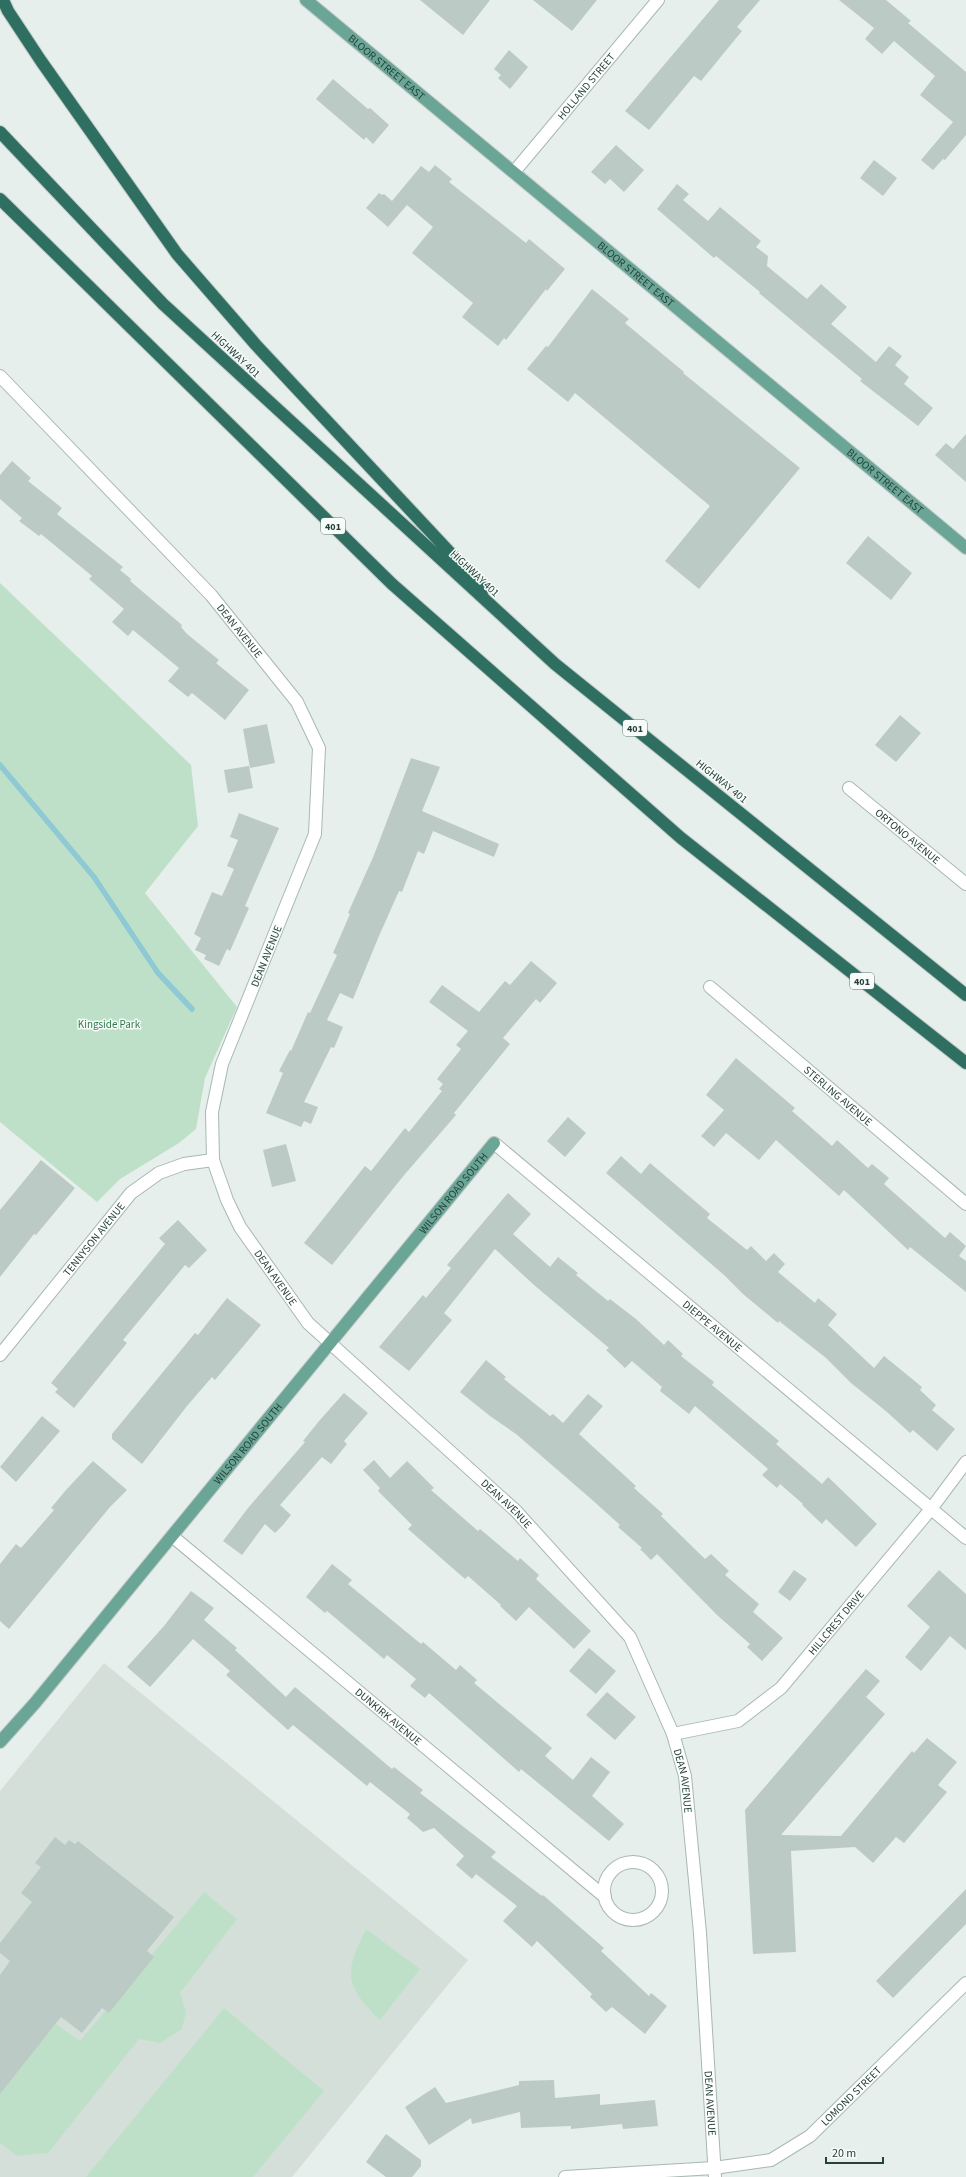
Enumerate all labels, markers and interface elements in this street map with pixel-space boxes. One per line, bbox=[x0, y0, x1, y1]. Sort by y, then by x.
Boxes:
street label: BLOOR STREET EAST bbox=[345, 31, 428, 104]
street label: HOLLAND STREET bbox=[554, 50, 619, 123]
street label: BLOOR STREET EAST bbox=[594, 238, 677, 311]
street label: HIGHWAY 401 bbox=[208, 328, 264, 381]
street label: BLOOR STREET EAST bbox=[843, 445, 927, 518]
road number: 401 bbox=[321, 518, 345, 534]
street label: HIGHWAY 401 bbox=[447, 547, 503, 600]
street label: DEAN AVENUE bbox=[213, 601, 266, 661]
road number: 401 bbox=[623, 720, 647, 736]
street label: HIGHWAY 401 bbox=[693, 756, 751, 807]
street label: ORTONO AVENUE bbox=[872, 805, 943, 868]
street label: DEAN AVENUE bbox=[247, 923, 286, 989]
road number: 401 bbox=[850, 973, 874, 989]
park label: Kingside Park bbox=[78, 1017, 141, 1032]
street label: STERLING AVENUE bbox=[800, 1063, 875, 1129]
street label: WILSON ROAD SOUTH bbox=[416, 1149, 491, 1237]
street label: TENNYSON AVENUE bbox=[60, 1199, 129, 1280]
street label: DEAN AVENUE bbox=[250, 1247, 301, 1309]
street label: DIEPPE AVENUE bbox=[679, 1297, 745, 1356]
street label: WILSON ROAD SOUTH bbox=[210, 1400, 286, 1488]
street label: DEAN AVENUE bbox=[478, 1476, 535, 1532]
street label: HILLCREST DRIVE bbox=[805, 1587, 868, 1658]
street label: DUNKIRK AVENUE bbox=[352, 1685, 425, 1749]
street label: DEAN AVENUE bbox=[670, 1747, 696, 1814]
street label: LOMOND STREET bbox=[818, 2063, 885, 2129]
street label: DEAN AVENUE bbox=[700, 2070, 719, 2137]
scale bar bbox=[826, 2139, 883, 2165]
text: 20 m bbox=[832, 2145, 856, 2162]

